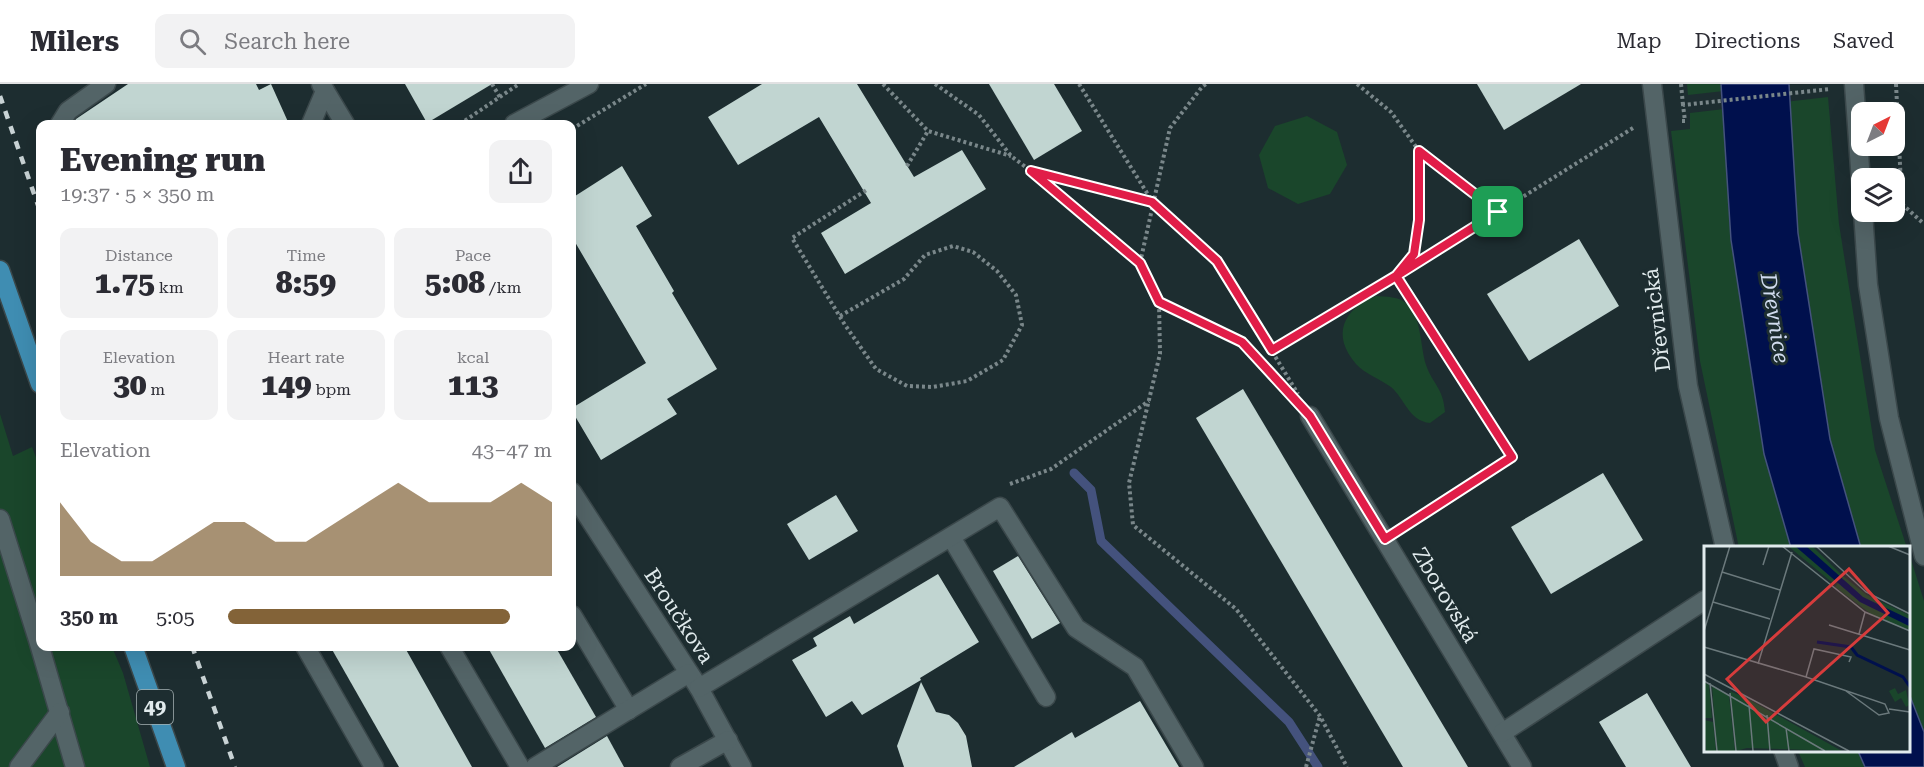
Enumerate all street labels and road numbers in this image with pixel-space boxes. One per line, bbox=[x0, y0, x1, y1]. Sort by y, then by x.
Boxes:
street label: Dřevnická bbox=[1639, 266, 1675, 373]
street label: Zborovská bbox=[1407, 543, 1483, 647]
street label: Broučkova bbox=[639, 564, 719, 669]
road number: 49 bbox=[137, 690, 173, 724]

